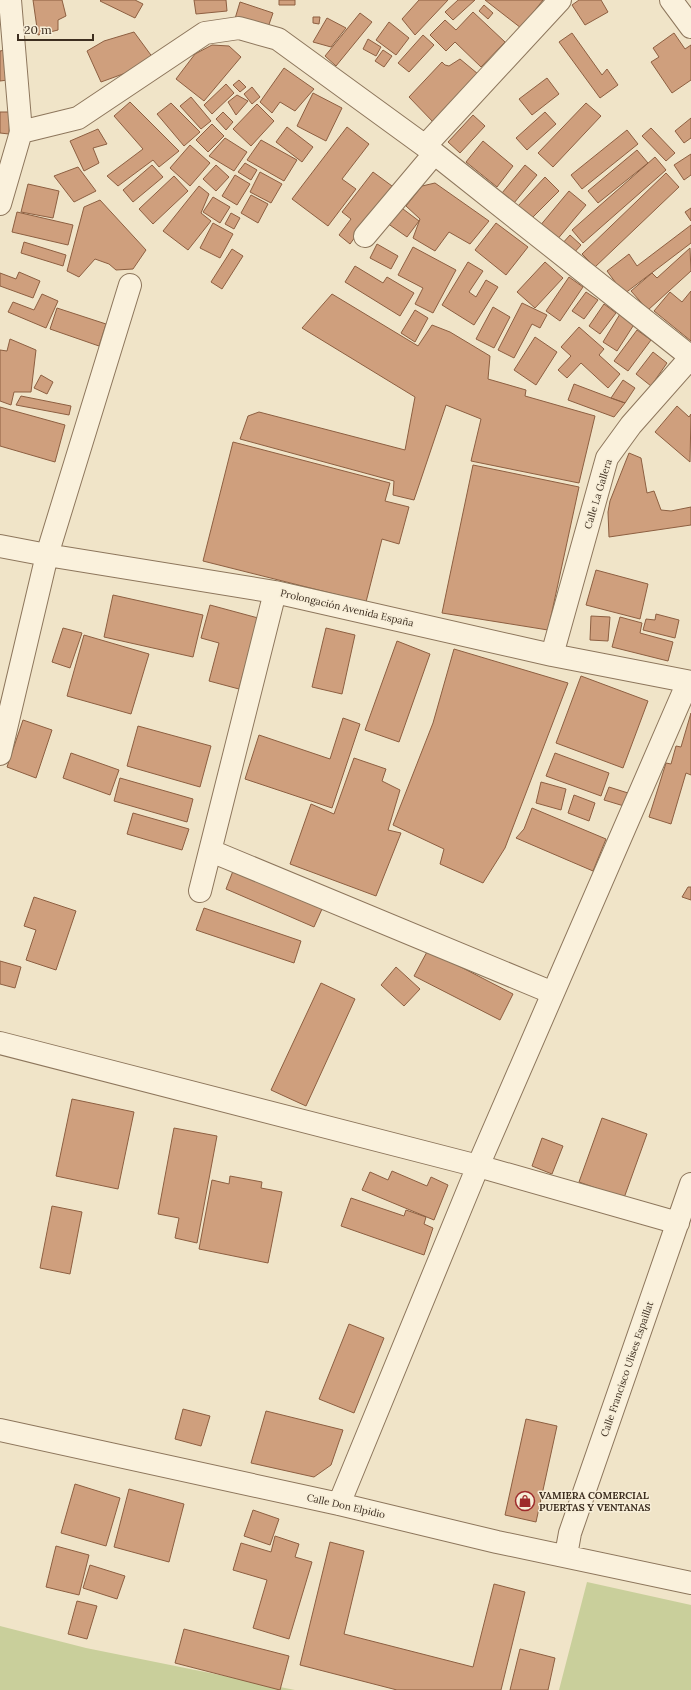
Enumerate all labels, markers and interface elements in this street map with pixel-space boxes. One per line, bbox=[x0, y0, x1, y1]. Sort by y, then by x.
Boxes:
scale bar bbox=[18, 16, 93, 42]
text: 20 m bbox=[24, 22, 52, 37]
street label: Calle La Gallera bbox=[581, 457, 615, 531]
street label: Prolongación Avenida España bbox=[279, 586, 415, 630]
street label: Calle Francisco Ulises Espaillat bbox=[598, 1299, 656, 1439]
place label: VAMIERA COMERCIAL PUERTAS Y VENTANAS bbox=[539, 1489, 651, 1514]
shop icon: VAMIERA COMERCIAL PUERTAS Y VENTANAS bbox=[514, 1490, 536, 1512]
street label: Calle Don Elpidio bbox=[306, 1491, 387, 1521]

